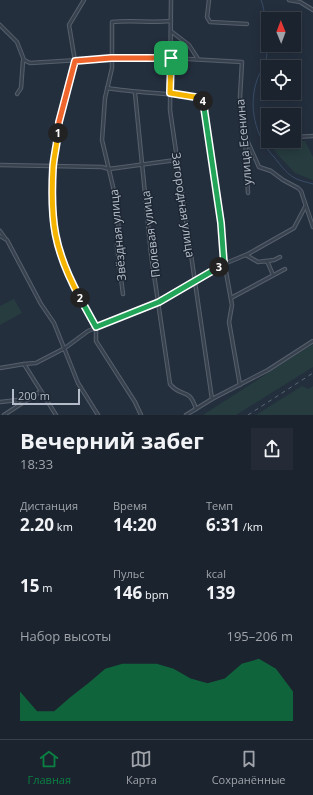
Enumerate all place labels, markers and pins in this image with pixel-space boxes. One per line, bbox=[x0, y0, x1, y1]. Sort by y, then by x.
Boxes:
pin bbox=[154, 41, 188, 75]
pin: 4 bbox=[193, 91, 213, 111]
pin: 1 bbox=[48, 123, 68, 143]
pin: 3 bbox=[209, 257, 229, 277]
pin: 2 bbox=[70, 288, 90, 308]

